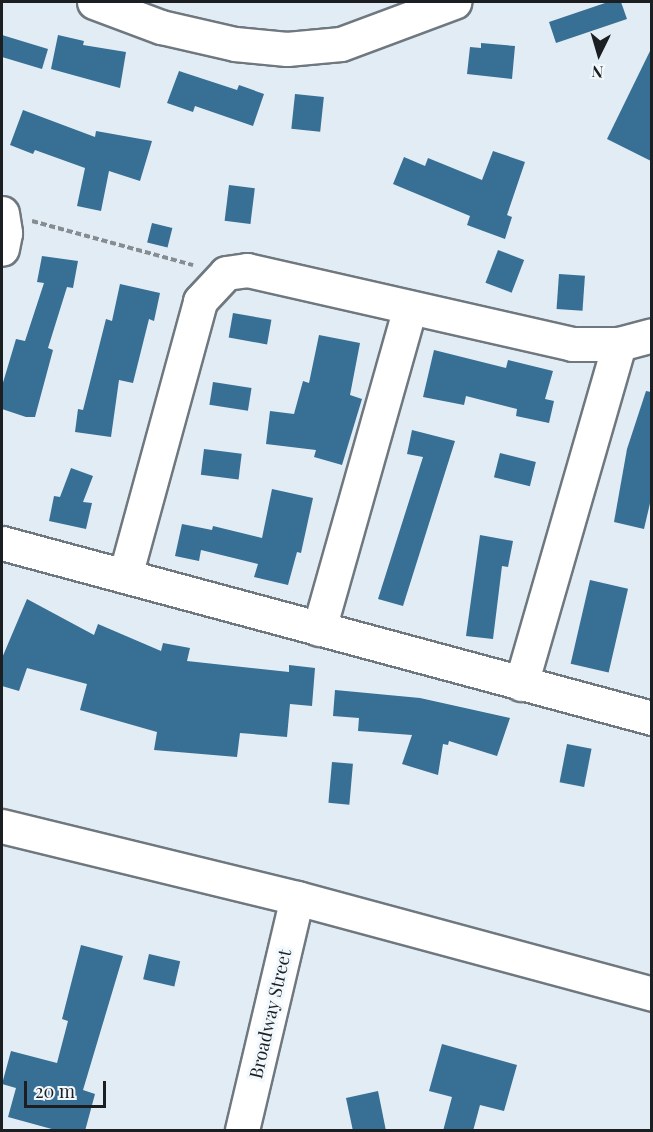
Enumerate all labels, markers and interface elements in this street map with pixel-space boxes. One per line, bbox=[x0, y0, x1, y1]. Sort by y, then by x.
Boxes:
north arrow bbox=[569, 24, 629, 84]
text: N bbox=[591, 61, 604, 83]
street label: Broadway Street bbox=[245, 947, 295, 1081]
scale bar bbox=[27, 1069, 110, 1107]
text: 20 m bbox=[35, 1079, 75, 1103]

